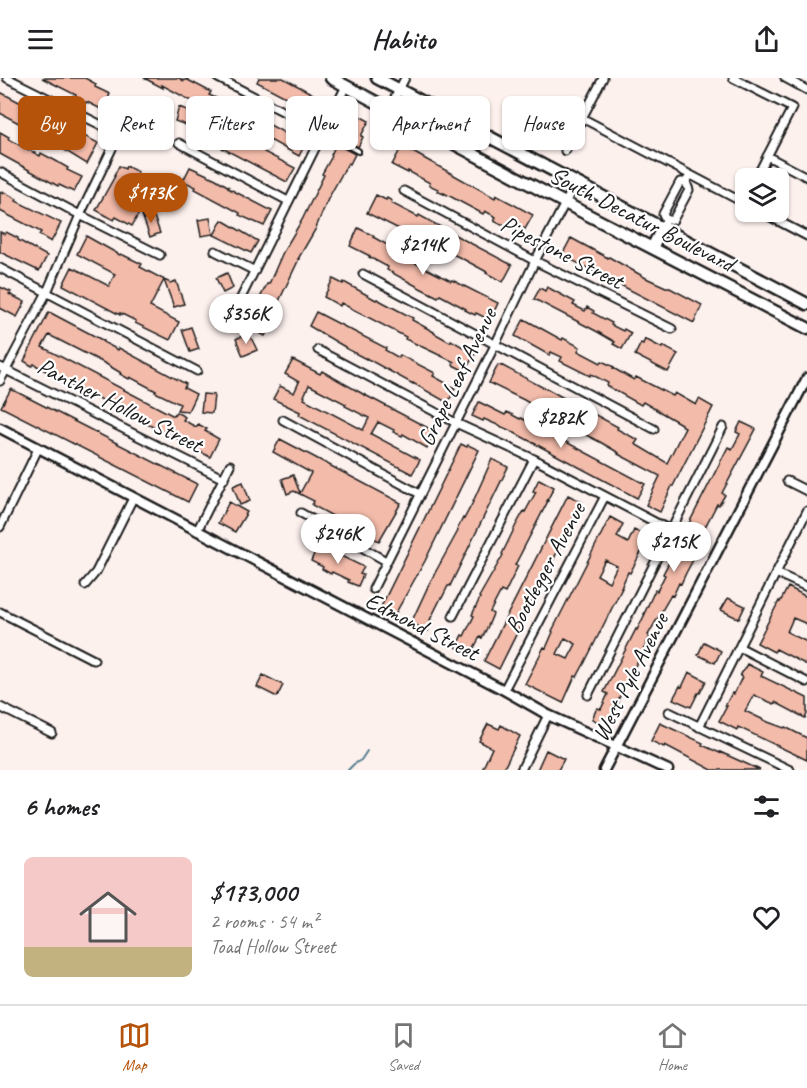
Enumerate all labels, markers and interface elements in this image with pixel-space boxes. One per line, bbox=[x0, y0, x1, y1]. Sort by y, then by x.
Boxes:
text: Habito bbox=[372, 22, 435, 56]
icon: menu bbox=[24, 23, 57, 56]
icon: share bbox=[750, 23, 783, 56]
chip: Buy bbox=[18, 96, 86, 150]
chip: Rent bbox=[98, 96, 174, 150]
chip: Filters bbox=[186, 96, 274, 150]
chip: New bbox=[286, 96, 358, 150]
chip: Apartment bbox=[370, 96, 490, 150]
chip: House bbox=[502, 96, 585, 150]
street label: South Decatur Boulevard bbox=[545, 159, 743, 280]
map controls bbox=[735, 168, 789, 222]
button: layers bbox=[735, 168, 789, 222]
pin: $173K bbox=[109, 173, 193, 224]
text: $173K bbox=[128, 180, 174, 205]
street label: Pipestone Street bbox=[496, 208, 630, 297]
pin: $214K bbox=[381, 225, 465, 276]
text: $214K bbox=[400, 232, 446, 257]
pin: $356K bbox=[204, 294, 288, 345]
text: $356K bbox=[223, 301, 269, 326]
street label: Grape Leaf Avenue bbox=[411, 301, 504, 451]
street label: Panther Hollow Street bbox=[33, 351, 209, 460]
pin: $282K bbox=[519, 398, 603, 449]
text: $282K bbox=[538, 405, 584, 430]
street label: Bootlegger Avenue bbox=[498, 496, 593, 639]
pin: $246K bbox=[296, 514, 380, 565]
text: $246K bbox=[315, 521, 361, 546]
pin: $215K bbox=[632, 522, 716, 573]
text: $215K bbox=[651, 529, 697, 554]
street label: Edmond Street bbox=[360, 585, 485, 668]
street label: West Pyle Avenue bbox=[585, 606, 676, 746]
text: 6 homes bbox=[24, 790, 98, 823]
icon: filters bbox=[750, 790, 783, 823]
text: $173,000 bbox=[210, 876, 297, 909]
icon: home bbox=[72, 881, 144, 953]
icon: heart bbox=[750, 901, 783, 934]
text: 2 rooms · 54 m² bbox=[210, 909, 318, 934]
text: Toad Hollow Street bbox=[210, 934, 335, 959]
tab: Map bbox=[118, 1019, 151, 1075]
tab: Saved bbox=[387, 1019, 420, 1075]
tab: Home bbox=[656, 1019, 689, 1075]

